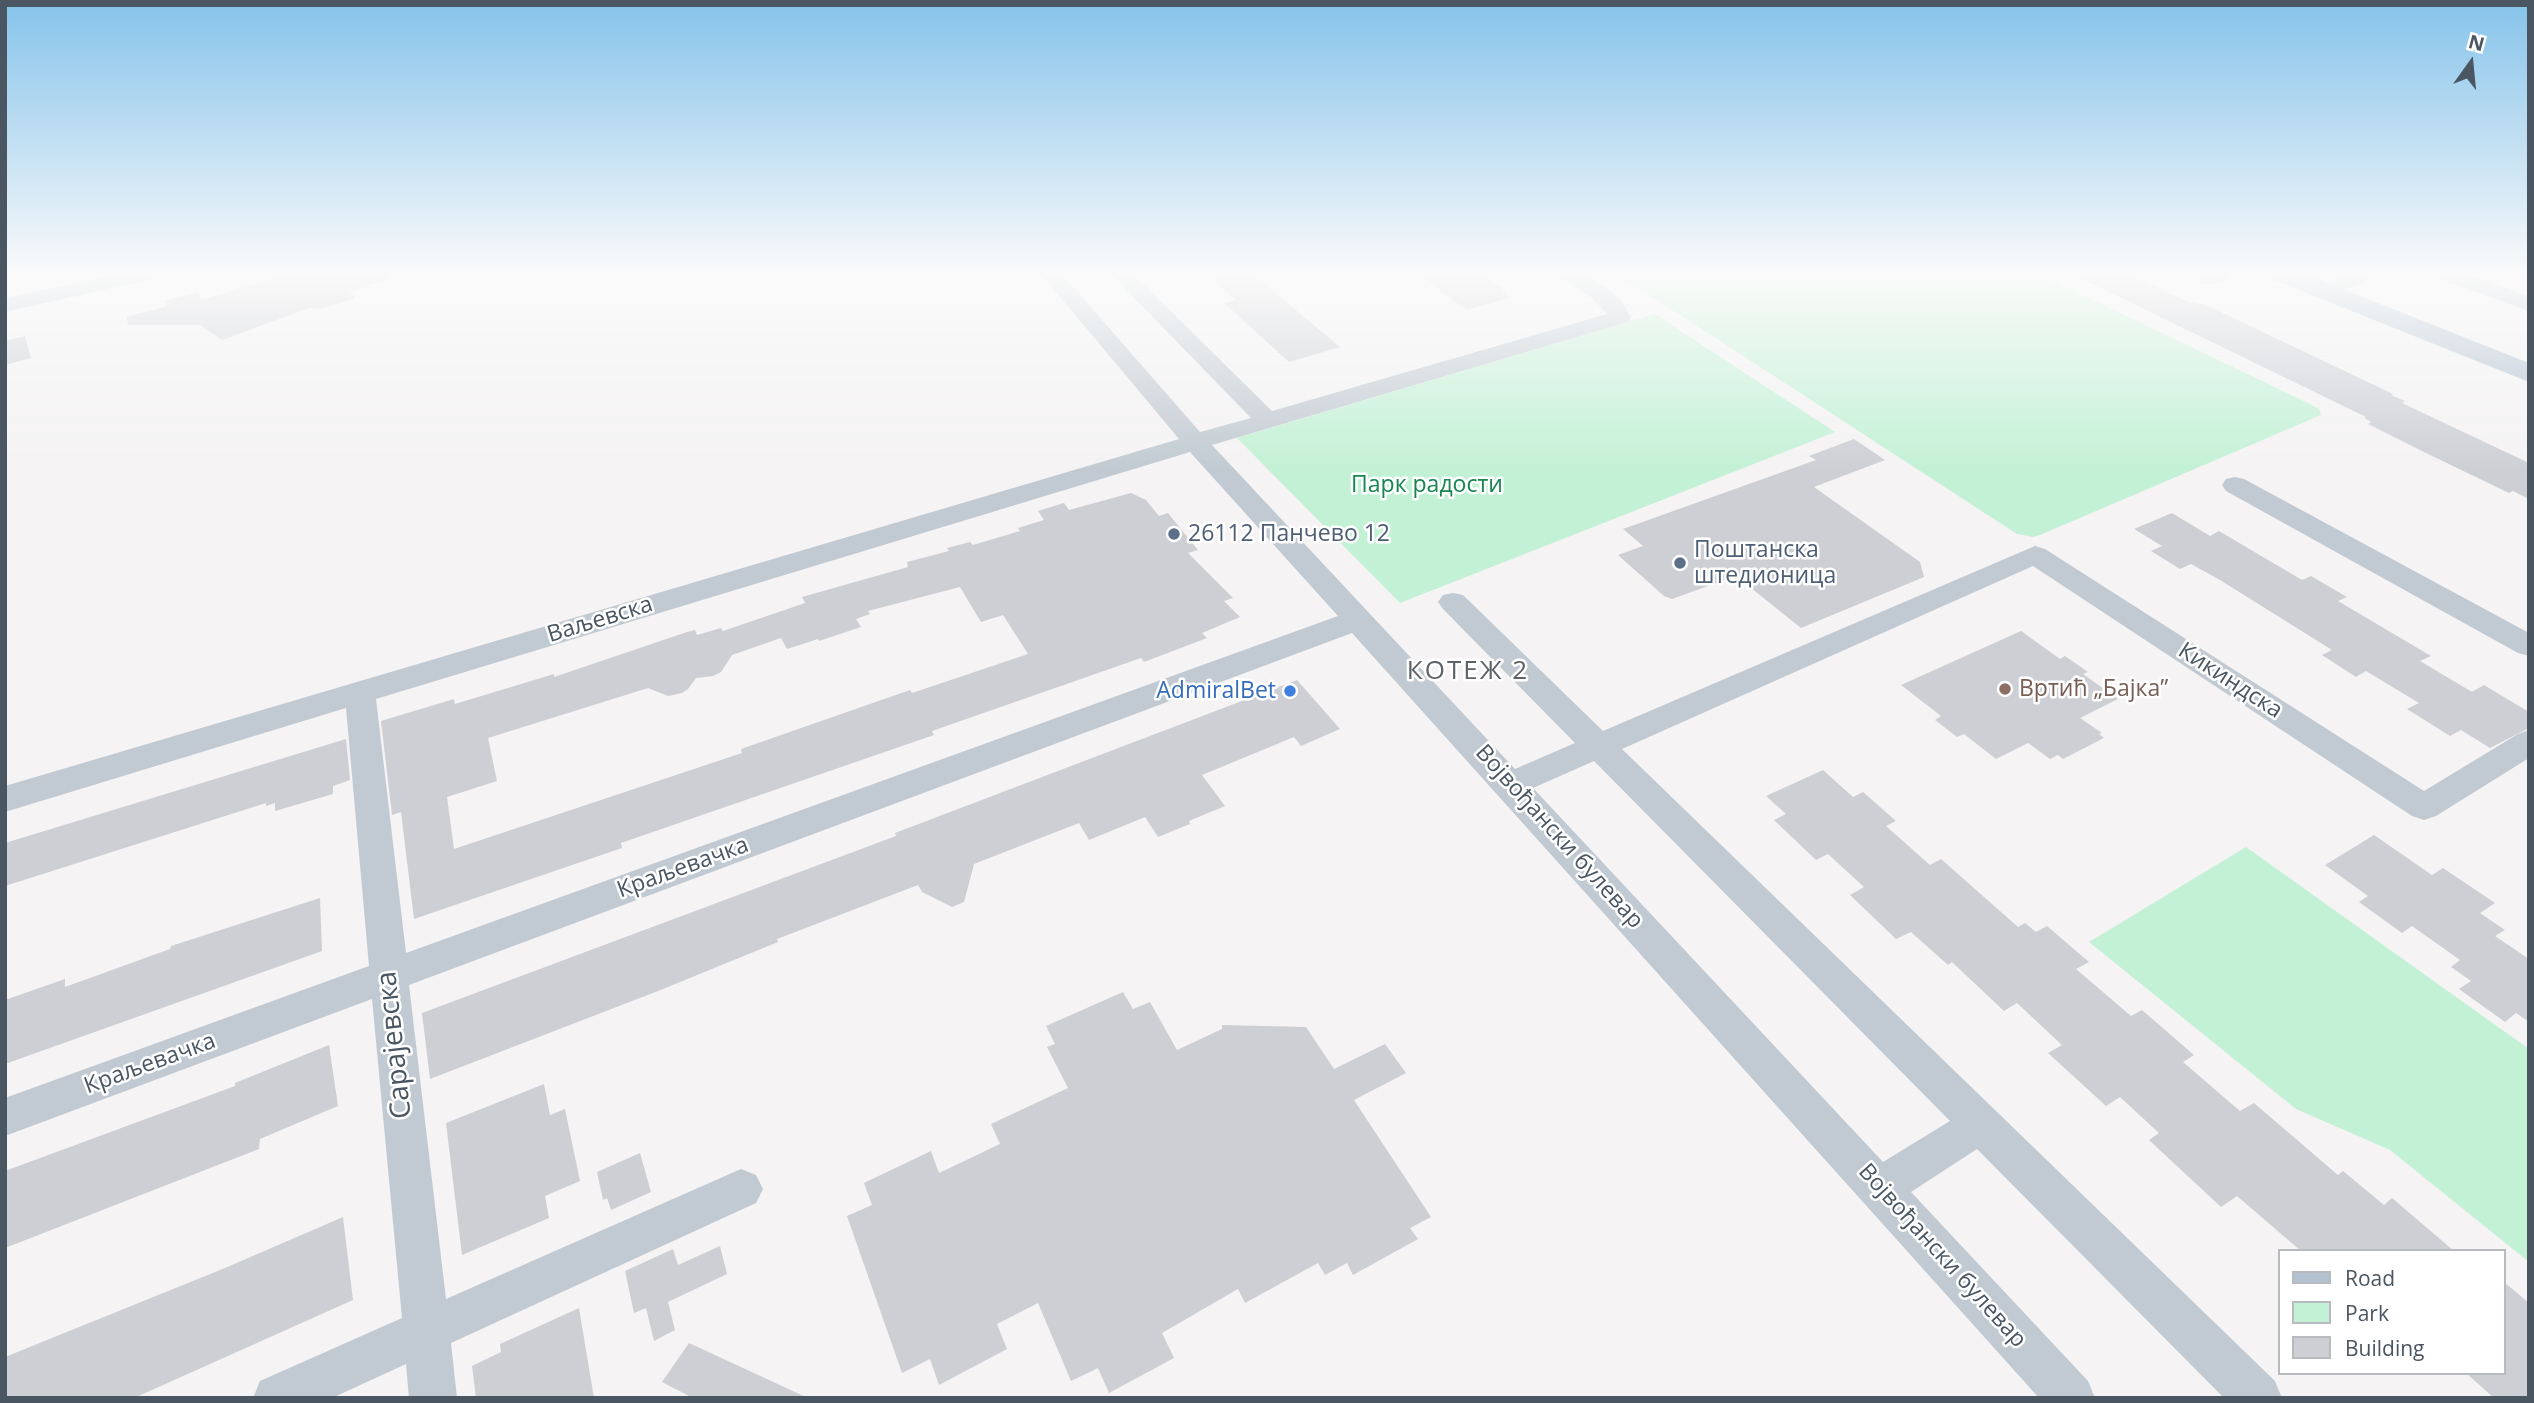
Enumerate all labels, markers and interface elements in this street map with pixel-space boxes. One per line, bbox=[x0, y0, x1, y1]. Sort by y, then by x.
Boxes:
north arrow bbox=[2436, 28, 2506, 98]
text: N bbox=[2466, 28, 2487, 57]
park label: Парк радости bbox=[1351, 471, 1503, 499]
place label: 26112 Панчево 12 bbox=[1188, 520, 1390, 548]
marker: 26112 Панчево 12 bbox=[1166, 526, 1182, 542]
place label: Поштанска штедионица bbox=[1694, 536, 1836, 590]
marker: Поштанска штедионица bbox=[1672, 555, 1688, 571]
street label: Ваљевска bbox=[544, 591, 656, 649]
street label: Кикиндска bbox=[2173, 637, 2287, 725]
district label: КОТЕЖ 2 bbox=[1408, 656, 1528, 688]
place label: Вртић „Бајка” bbox=[2019, 675, 2168, 703]
place label: AdmiralBet bbox=[1156, 677, 1276, 705]
marker: Вртић „Бајка” bbox=[1997, 681, 2013, 697]
marker: AdmiralBet bbox=[1282, 683, 1298, 699]
street label: Војвођански булевар bbox=[1469, 739, 1649, 935]
street label: Краљевачка bbox=[614, 831, 752, 905]
street label: Сарајевска bbox=[371, 970, 419, 1120]
street label: Краљевачка bbox=[81, 1027, 219, 1101]
street label: Војвођански булевар bbox=[1852, 1158, 2032, 1354]
legend bbox=[2278, 1249, 2506, 1375]
text: Road bbox=[2345, 1264, 2395, 1292]
text: Park bbox=[2345, 1299, 2389, 1327]
text: Building bbox=[2345, 1334, 2424, 1362]

